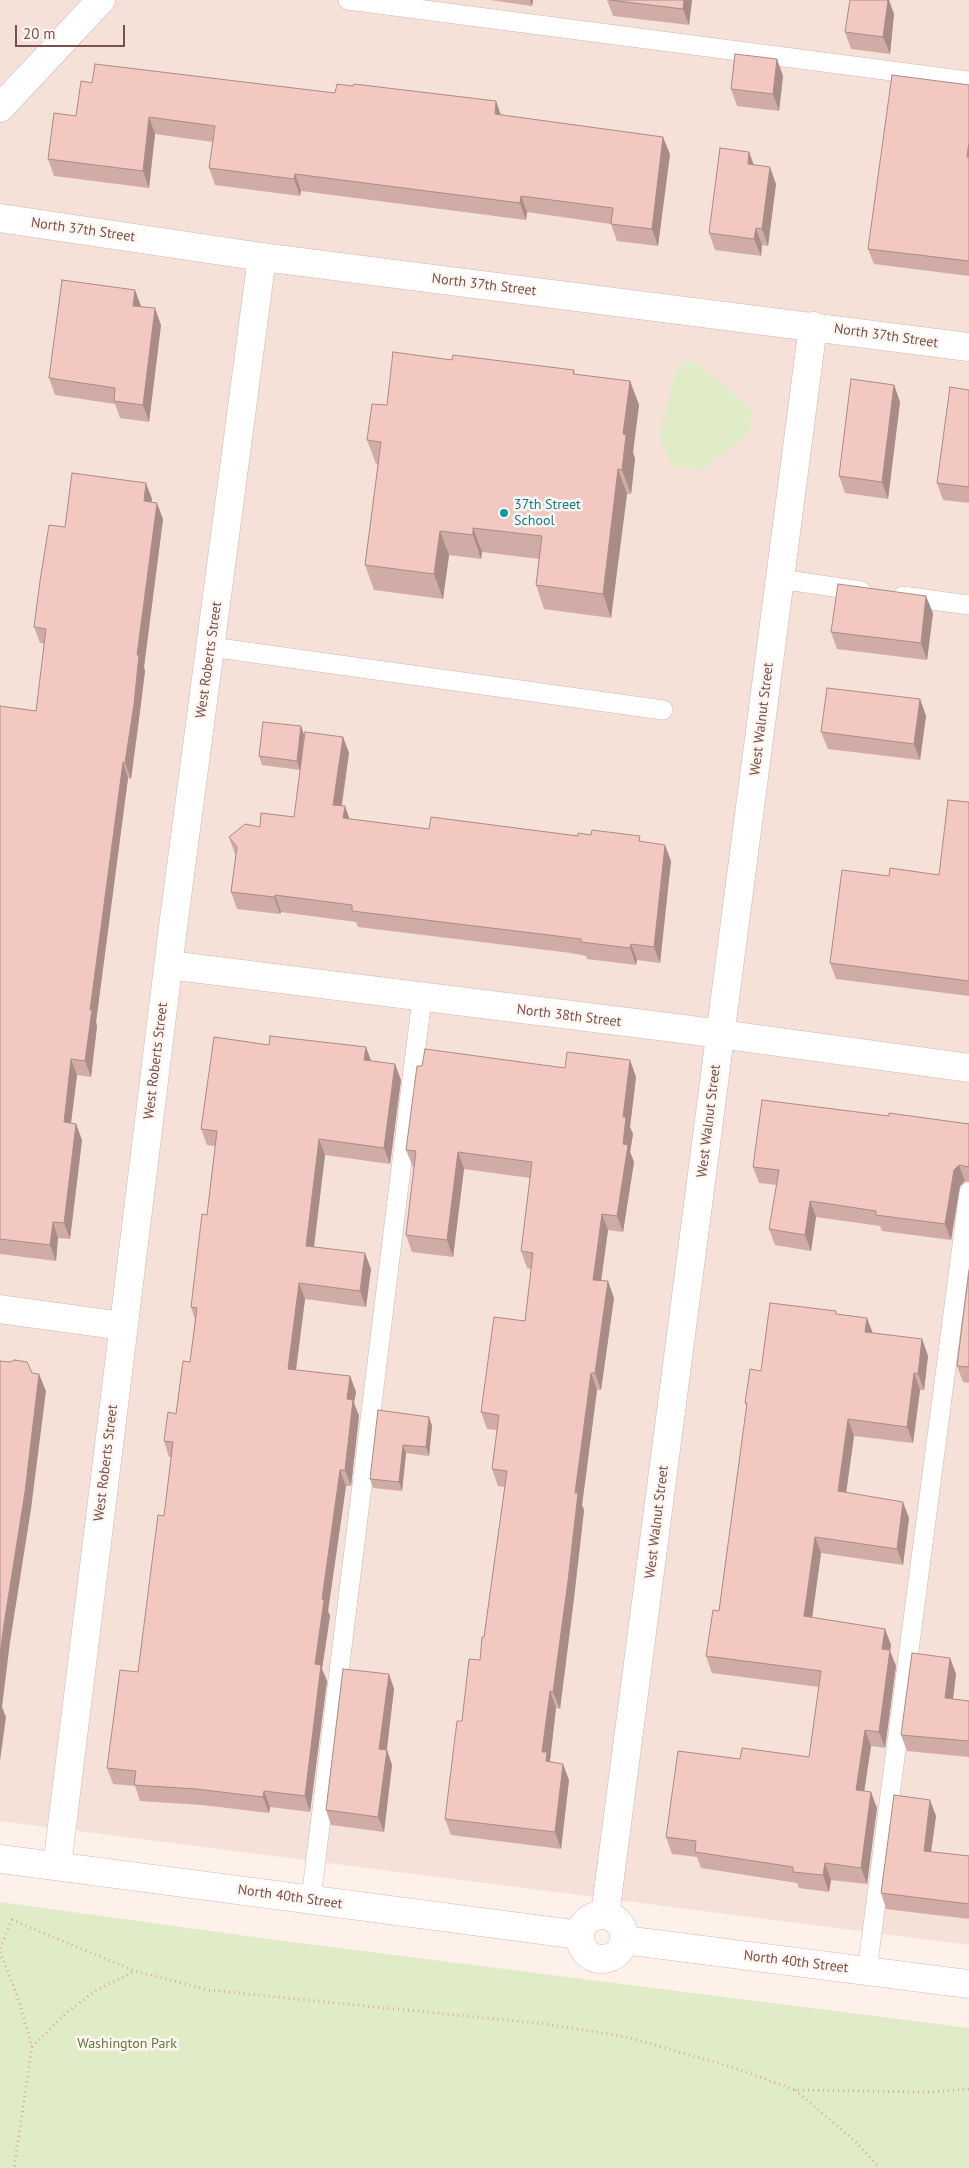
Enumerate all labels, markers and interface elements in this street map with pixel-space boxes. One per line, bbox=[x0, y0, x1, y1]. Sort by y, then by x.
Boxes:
scale bar bbox=[18, 15, 128, 47]
text: 20 m bbox=[23, 24, 56, 43]
street label: North 37th Street bbox=[30, 214, 136, 246]
street label: North 37th Street bbox=[431, 270, 537, 300]
street label: North 37th Street bbox=[833, 320, 939, 352]
place label: 37th Street School bbox=[514, 497, 581, 530]
marker: 37th Street School bbox=[498, 507, 510, 519]
street label: West Roberts Street bbox=[192, 601, 226, 719]
street label: West Walnut Street bbox=[747, 661, 777, 777]
street label: North 38th Street bbox=[516, 1001, 622, 1031]
street label: West Roberts Street bbox=[140, 1002, 172, 1120]
street label: West Walnut Street bbox=[694, 1063, 724, 1179]
street label: West Roberts Street bbox=[90, 1404, 122, 1522]
street label: West Walnut Street bbox=[642, 1464, 672, 1580]
street label: North 40th Street bbox=[237, 1881, 343, 1913]
street label: North 40th Street bbox=[743, 1947, 849, 1977]
park label: Washington Park bbox=[77, 2036, 177, 2052]

